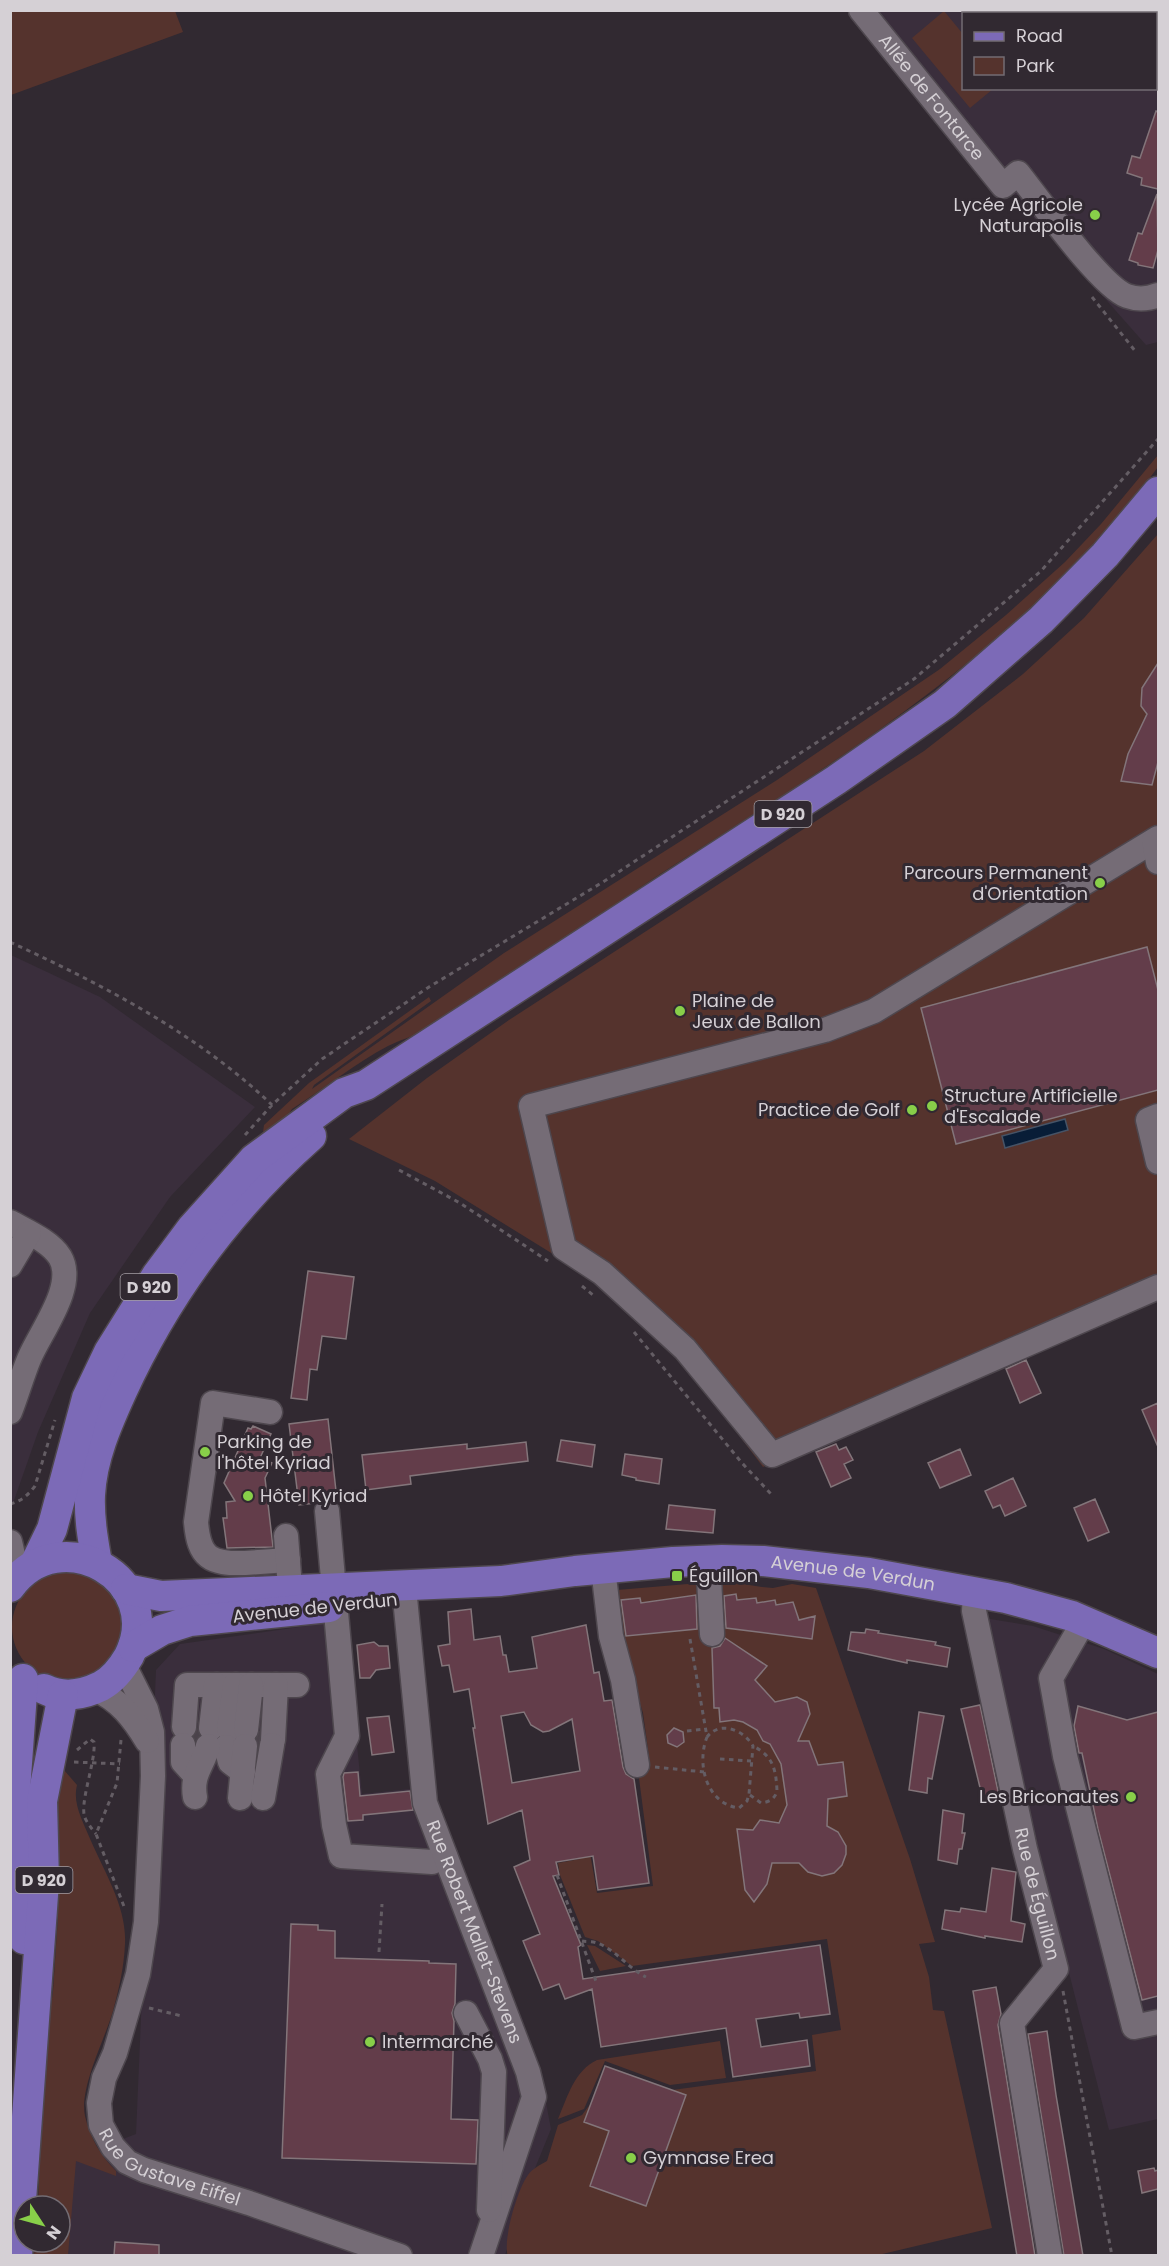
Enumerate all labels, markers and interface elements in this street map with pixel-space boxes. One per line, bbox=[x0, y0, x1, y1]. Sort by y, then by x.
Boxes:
legend bbox=[962, 12, 1157, 90]
text: Road bbox=[1016, 23, 1063, 48]
street label: Allée de Fontarce bbox=[873, 28, 990, 165]
text: Park bbox=[1016, 53, 1055, 78]
place label: Lycée Agricole Naturapolis bbox=[954, 192, 1083, 238]
marker: Lycée Agricole Naturapolis bbox=[1088, 208, 1102, 222]
road number: D 920 bbox=[754, 801, 812, 827]
place label: Parcours Permanent d'Orientation bbox=[904, 860, 1088, 906]
marker: Parcours Permanent d'Orientation bbox=[1093, 876, 1107, 890]
place label: Plaine de Jeux de Ballon bbox=[692, 988, 821, 1034]
marker: Plaine de Jeux de Ballon bbox=[673, 1004, 687, 1018]
place label: Structure Artificielle d'Escalade bbox=[944, 1083, 1118, 1129]
place label: Practice de Golf bbox=[758, 1097, 900, 1122]
marker: Structure Artificielle d'Escalade bbox=[925, 1099, 939, 1113]
marker: Practice de Golf bbox=[905, 1103, 919, 1117]
road number: D 920 bbox=[120, 1274, 178, 1300]
place label: Parking de l'hôtel Kyriad bbox=[217, 1429, 331, 1475]
marker: Parking de l'hôtel Kyriad bbox=[198, 1445, 212, 1459]
place label: Hôtel Kyriad bbox=[260, 1483, 367, 1508]
marker: Hôtel Kyriad bbox=[241, 1489, 255, 1503]
street label: Avenue de Verdun bbox=[769, 1549, 937, 1597]
place label: Éguillon bbox=[689, 1563, 758, 1588]
marker: Éguillon bbox=[670, 1569, 684, 1583]
street label: Avenue de Verdun bbox=[231, 1586, 399, 1629]
place label: Les Briconautes bbox=[979, 1784, 1119, 1809]
marker: Les Briconautes bbox=[1124, 1790, 1138, 1804]
street label: Rue Robert Mallet-Stevens bbox=[421, 1817, 529, 2047]
street label: Rue de Éguillon bbox=[1009, 1825, 1066, 1963]
road number: D 920 bbox=[15, 1867, 72, 1893]
place label: Intermarché bbox=[382, 2029, 493, 2054]
marker: Intermarché bbox=[363, 2035, 377, 2049]
street label: Rue Gustave Eiffel bbox=[93, 2123, 244, 2212]
place label: Gymnase Erea bbox=[643, 2145, 774, 2170]
marker: Gymnase Erea bbox=[624, 2151, 638, 2165]
north arrow bbox=[12, 2194, 72, 2254]
text: N bbox=[41, 2221, 67, 2244]

